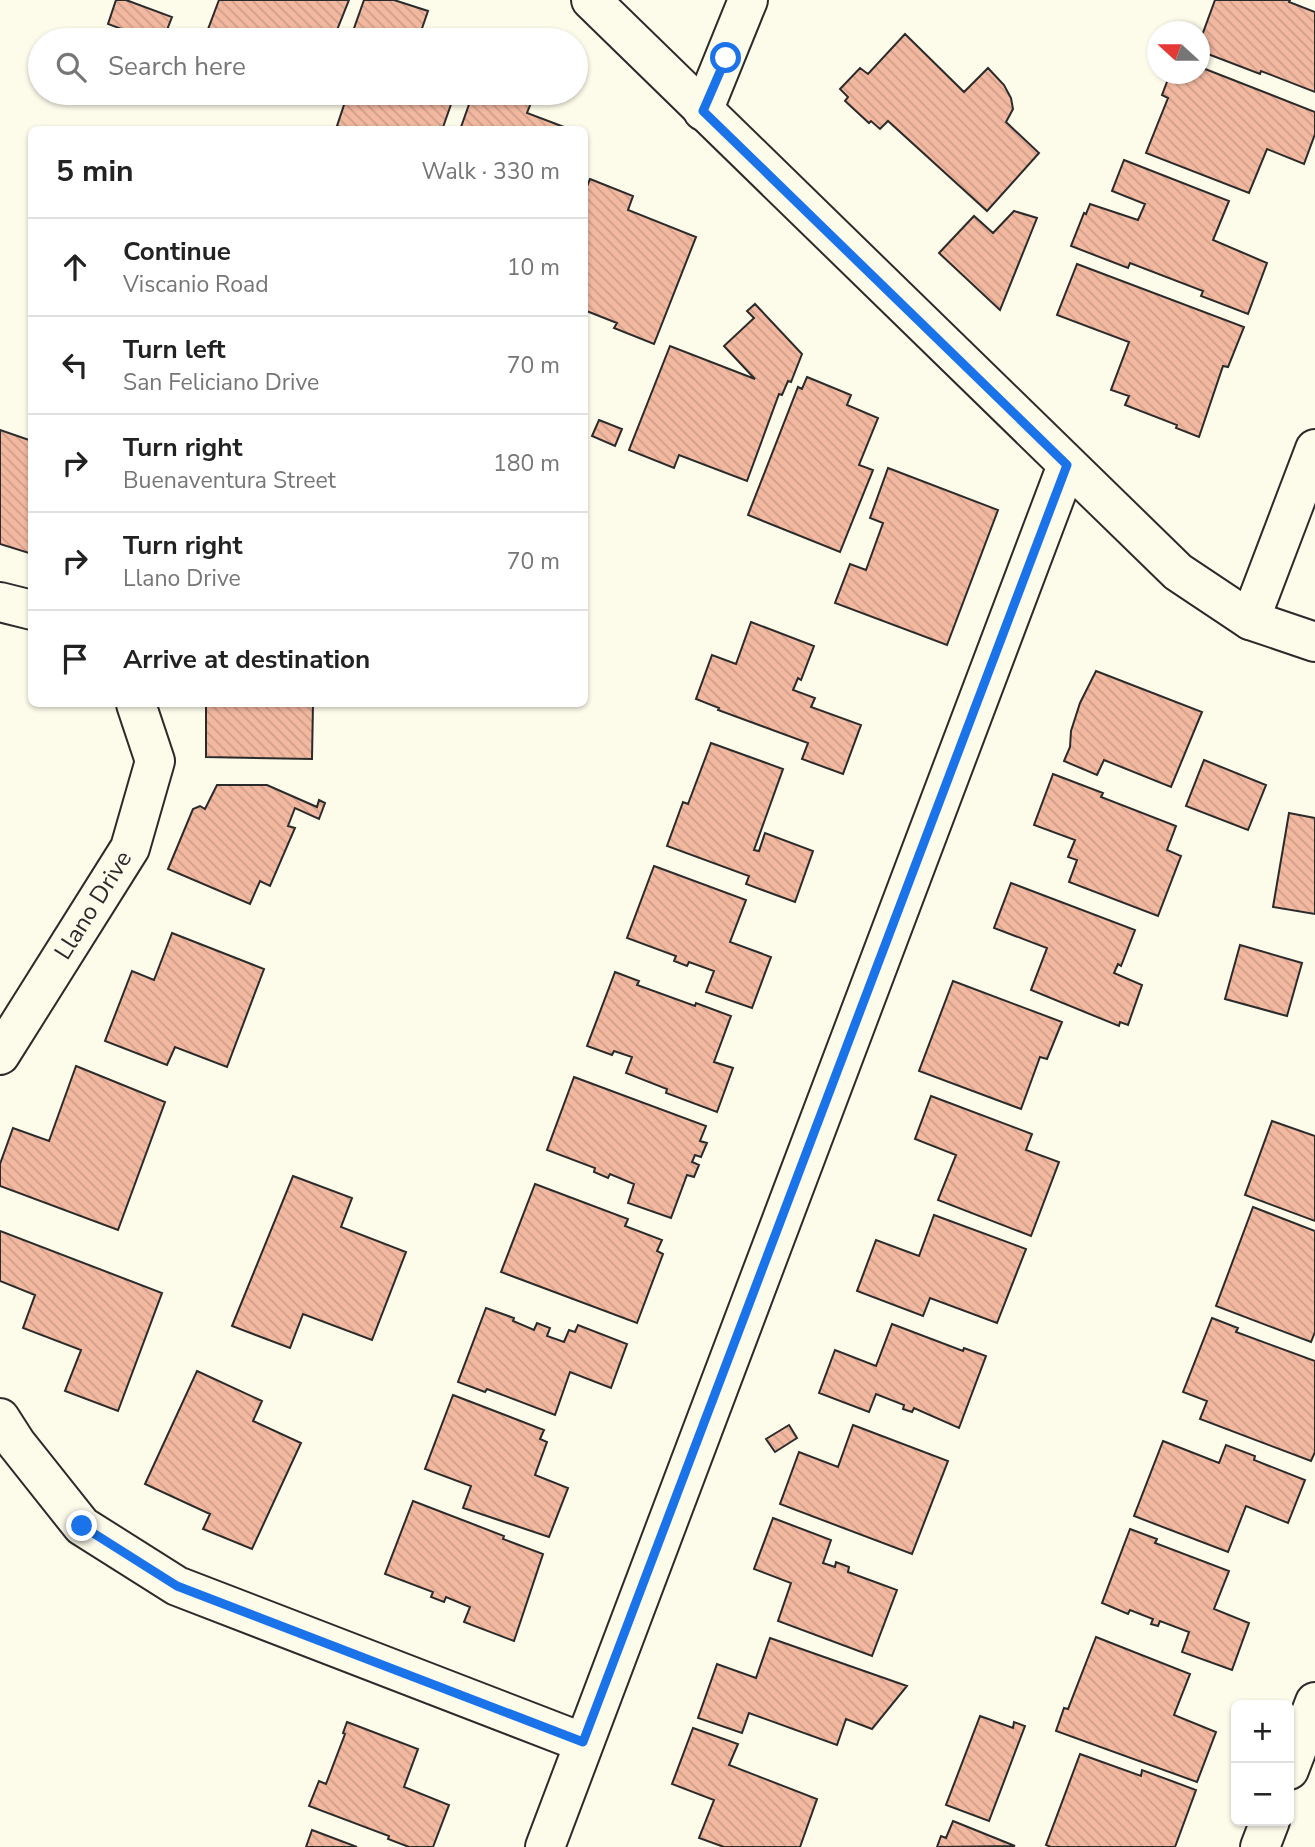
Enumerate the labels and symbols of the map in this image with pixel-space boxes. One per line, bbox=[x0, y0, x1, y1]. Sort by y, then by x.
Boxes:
north arrow bbox=[1147, 21, 1210, 84]
route start bbox=[710, 42, 741, 73]
street label: Llano Drive bbox=[47, 844, 139, 966]
route end bbox=[66, 1510, 97, 1541]

